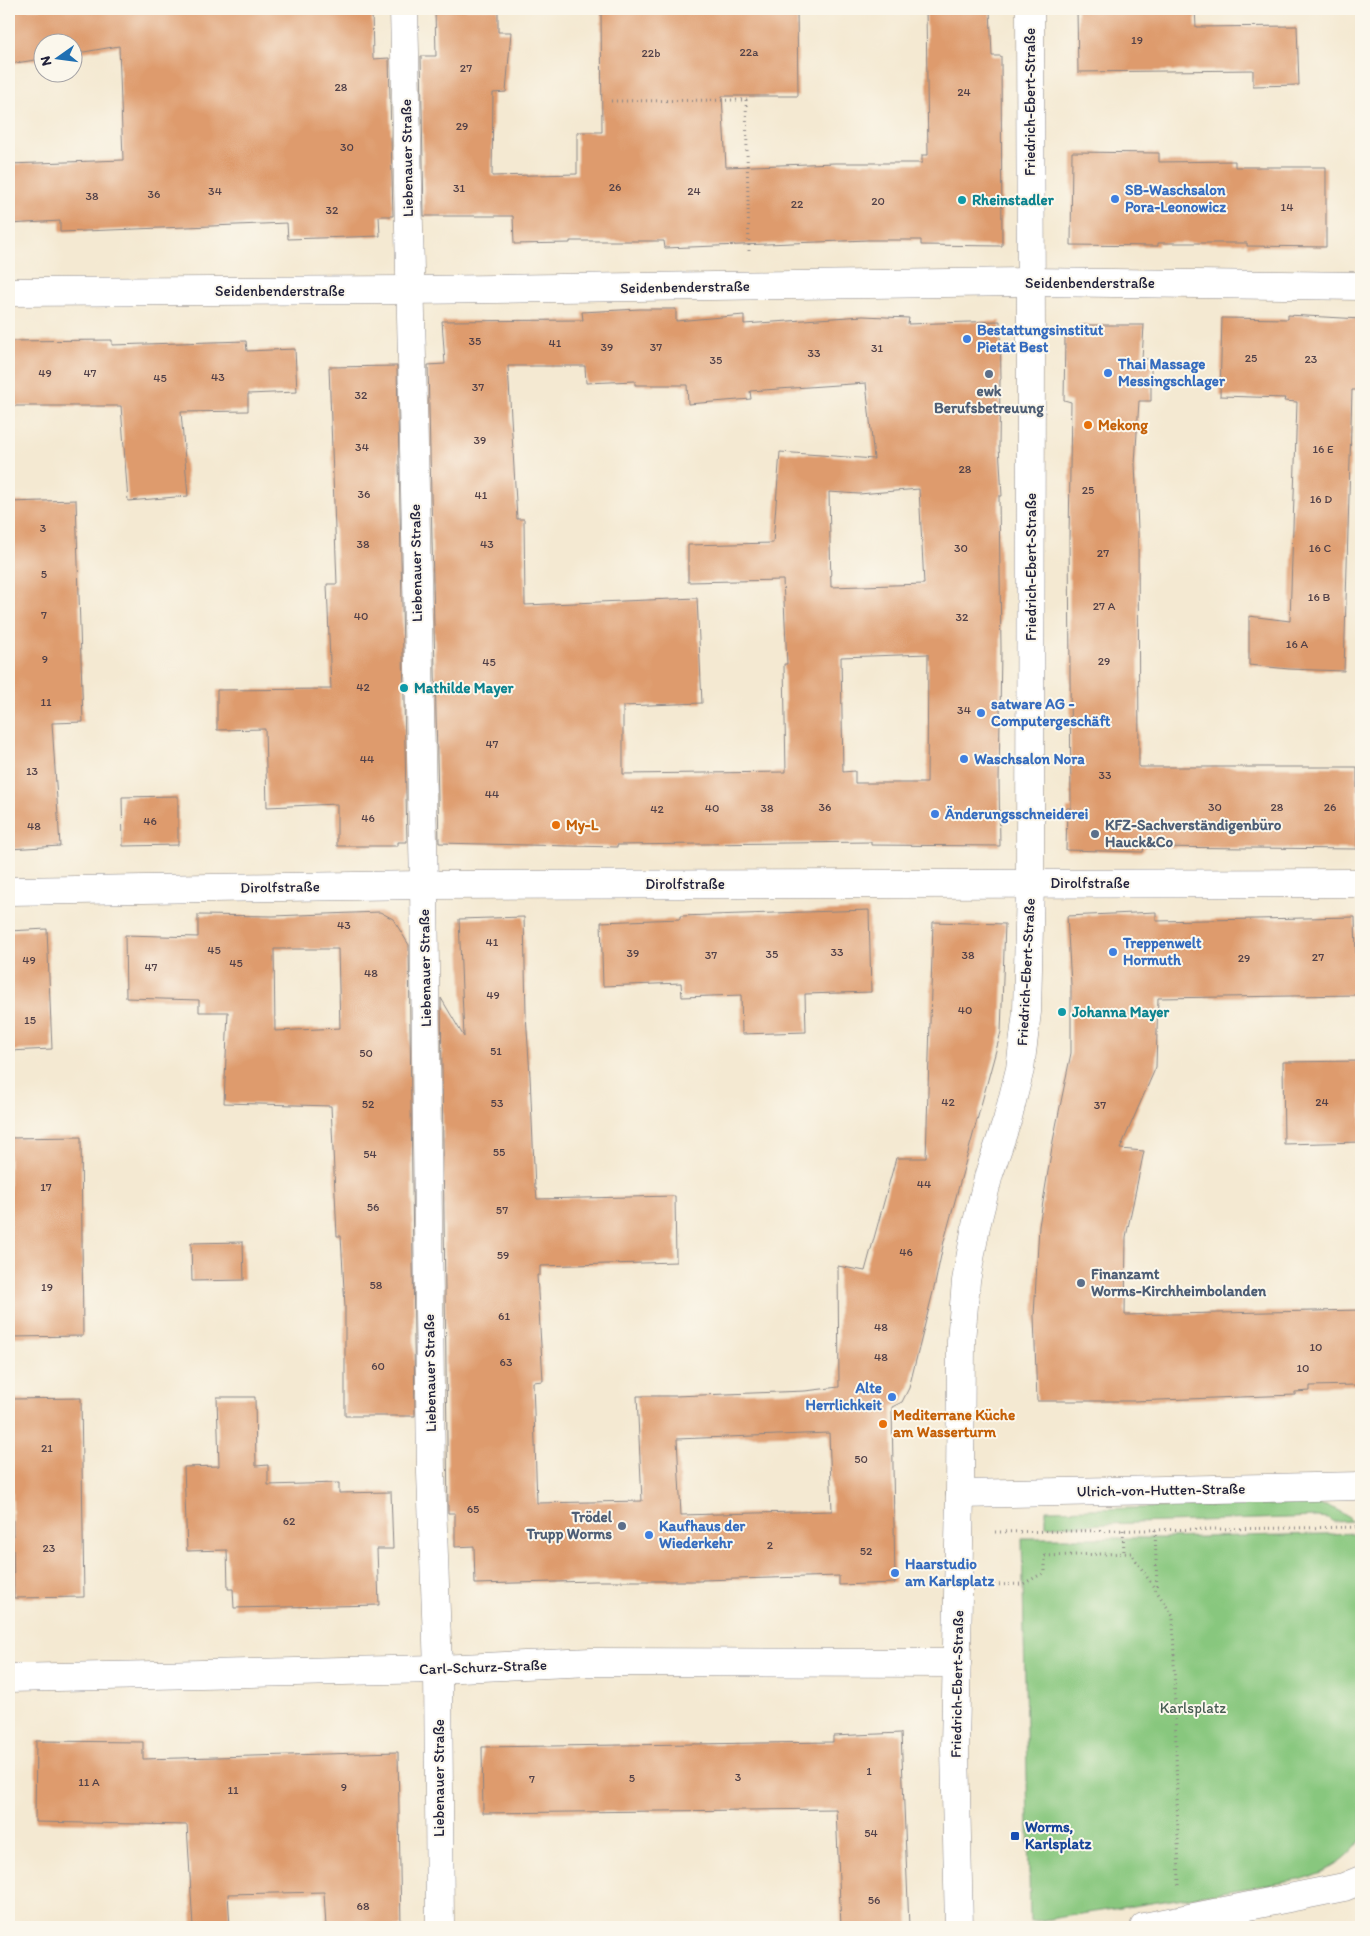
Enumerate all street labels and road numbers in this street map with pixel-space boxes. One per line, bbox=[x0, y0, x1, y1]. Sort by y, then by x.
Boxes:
street label: Friedrich-Ebert-Straße bbox=[1021, 28, 1039, 176]
street label: Liebenauer Straße bbox=[397, 99, 417, 217]
street label: Seidenbenderstraße bbox=[1025, 274, 1155, 292]
street label: Seidenbenderstraße bbox=[620, 277, 750, 297]
street label: Seidenbenderstraße bbox=[215, 282, 345, 300]
street label: Friedrich-Ebert-Straße bbox=[1022, 493, 1040, 641]
street label: Liebenauer Straße bbox=[406, 504, 426, 622]
street label: Dirolfstraße bbox=[1050, 874, 1130, 892]
street label: Dirolfstraße bbox=[645, 875, 725, 893]
street label: Dirolfstraße bbox=[240, 877, 320, 897]
street label: Friedrich-Ebert-Straße bbox=[1013, 898, 1039, 1046]
street label: Liebenauer Straße bbox=[415, 909, 435, 1027]
street label: Liebenauer Straße bbox=[420, 1314, 440, 1432]
street label: Ulrich-von-Hutten-Straße bbox=[1076, 1480, 1246, 1500]
street label: Friedrich-Ebert-Straße bbox=[947, 1610, 967, 1758]
street label: Carl-Schurz-Straße bbox=[419, 1656, 547, 1678]
street label: Liebenauer Straße bbox=[430, 1719, 448, 1837]

